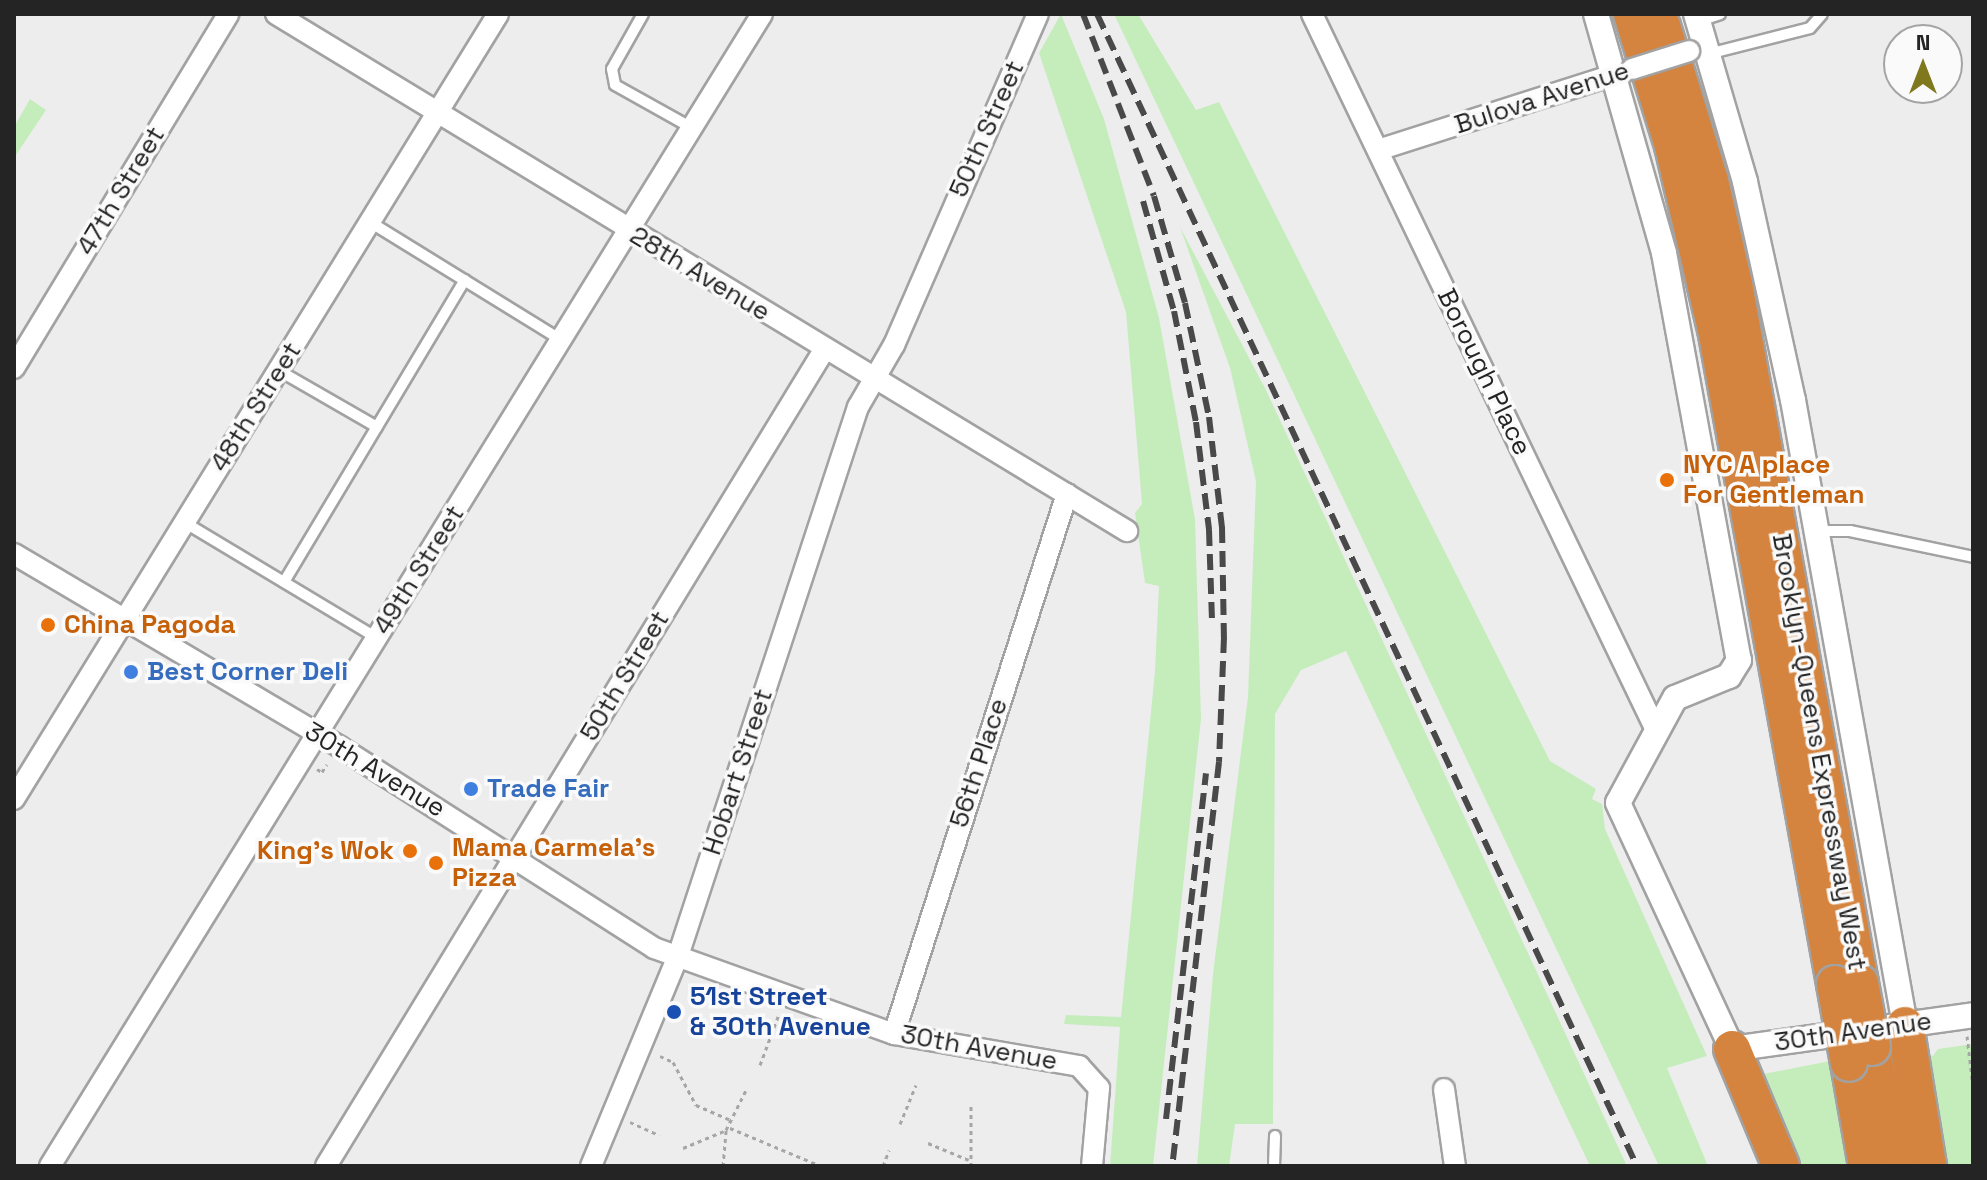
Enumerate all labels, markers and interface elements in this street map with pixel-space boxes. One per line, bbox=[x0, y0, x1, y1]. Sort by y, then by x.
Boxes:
north arrow bbox=[1883, 24, 1963, 104]
text: N bbox=[1916, 28, 1930, 56]
street label: Bulova Avenue bbox=[1451, 55, 1633, 141]
street label: 50th Street bbox=[943, 56, 1031, 202]
street label: 47th Street bbox=[71, 121, 171, 261]
street label: 28th Avenue bbox=[624, 220, 776, 328]
street label: Borough Place bbox=[1430, 284, 1538, 460]
street label: 48th Street bbox=[204, 337, 308, 477]
place label: NYC A place For Gentleman bbox=[1683, 449, 1864, 510]
marker: NYC A place For Gentleman bbox=[1658, 471, 1676, 489]
street label: 49th Street bbox=[367, 500, 471, 640]
street label: Brooklyn-Queens Expressway West bbox=[1765, 531, 1873, 973]
street label: 50th Street bbox=[574, 605, 676, 747]
place label: China Pagoda bbox=[64, 609, 236, 641]
marker: China Pagoda bbox=[39, 616, 57, 634]
place label: Best Corner Deli bbox=[147, 656, 348, 688]
marker: Best Corner Deli bbox=[122, 663, 140, 681]
street label: Hobart Street bbox=[696, 685, 780, 859]
street label: 56th Place bbox=[944, 695, 1014, 831]
street label: 30th Avenue bbox=[299, 716, 451, 824]
place label: Trade Fair bbox=[487, 773, 609, 805]
marker: Trade Fair bbox=[462, 780, 480, 798]
place label: Mama Carmela's Pizza bbox=[452, 832, 655, 894]
place label: King's Wok bbox=[257, 835, 394, 867]
marker: King's Wok bbox=[401, 842, 419, 860]
marker: Mama Carmela's Pizza bbox=[427, 854, 445, 872]
place label: 51st Street & 30th Avenue bbox=[690, 981, 871, 1042]
marker: 51st Street & 30th Avenue bbox=[665, 1003, 683, 1021]
street label: 30th Avenue bbox=[1772, 1006, 1934, 1058]
street label: 30th Avenue bbox=[898, 1019, 1060, 1077]

